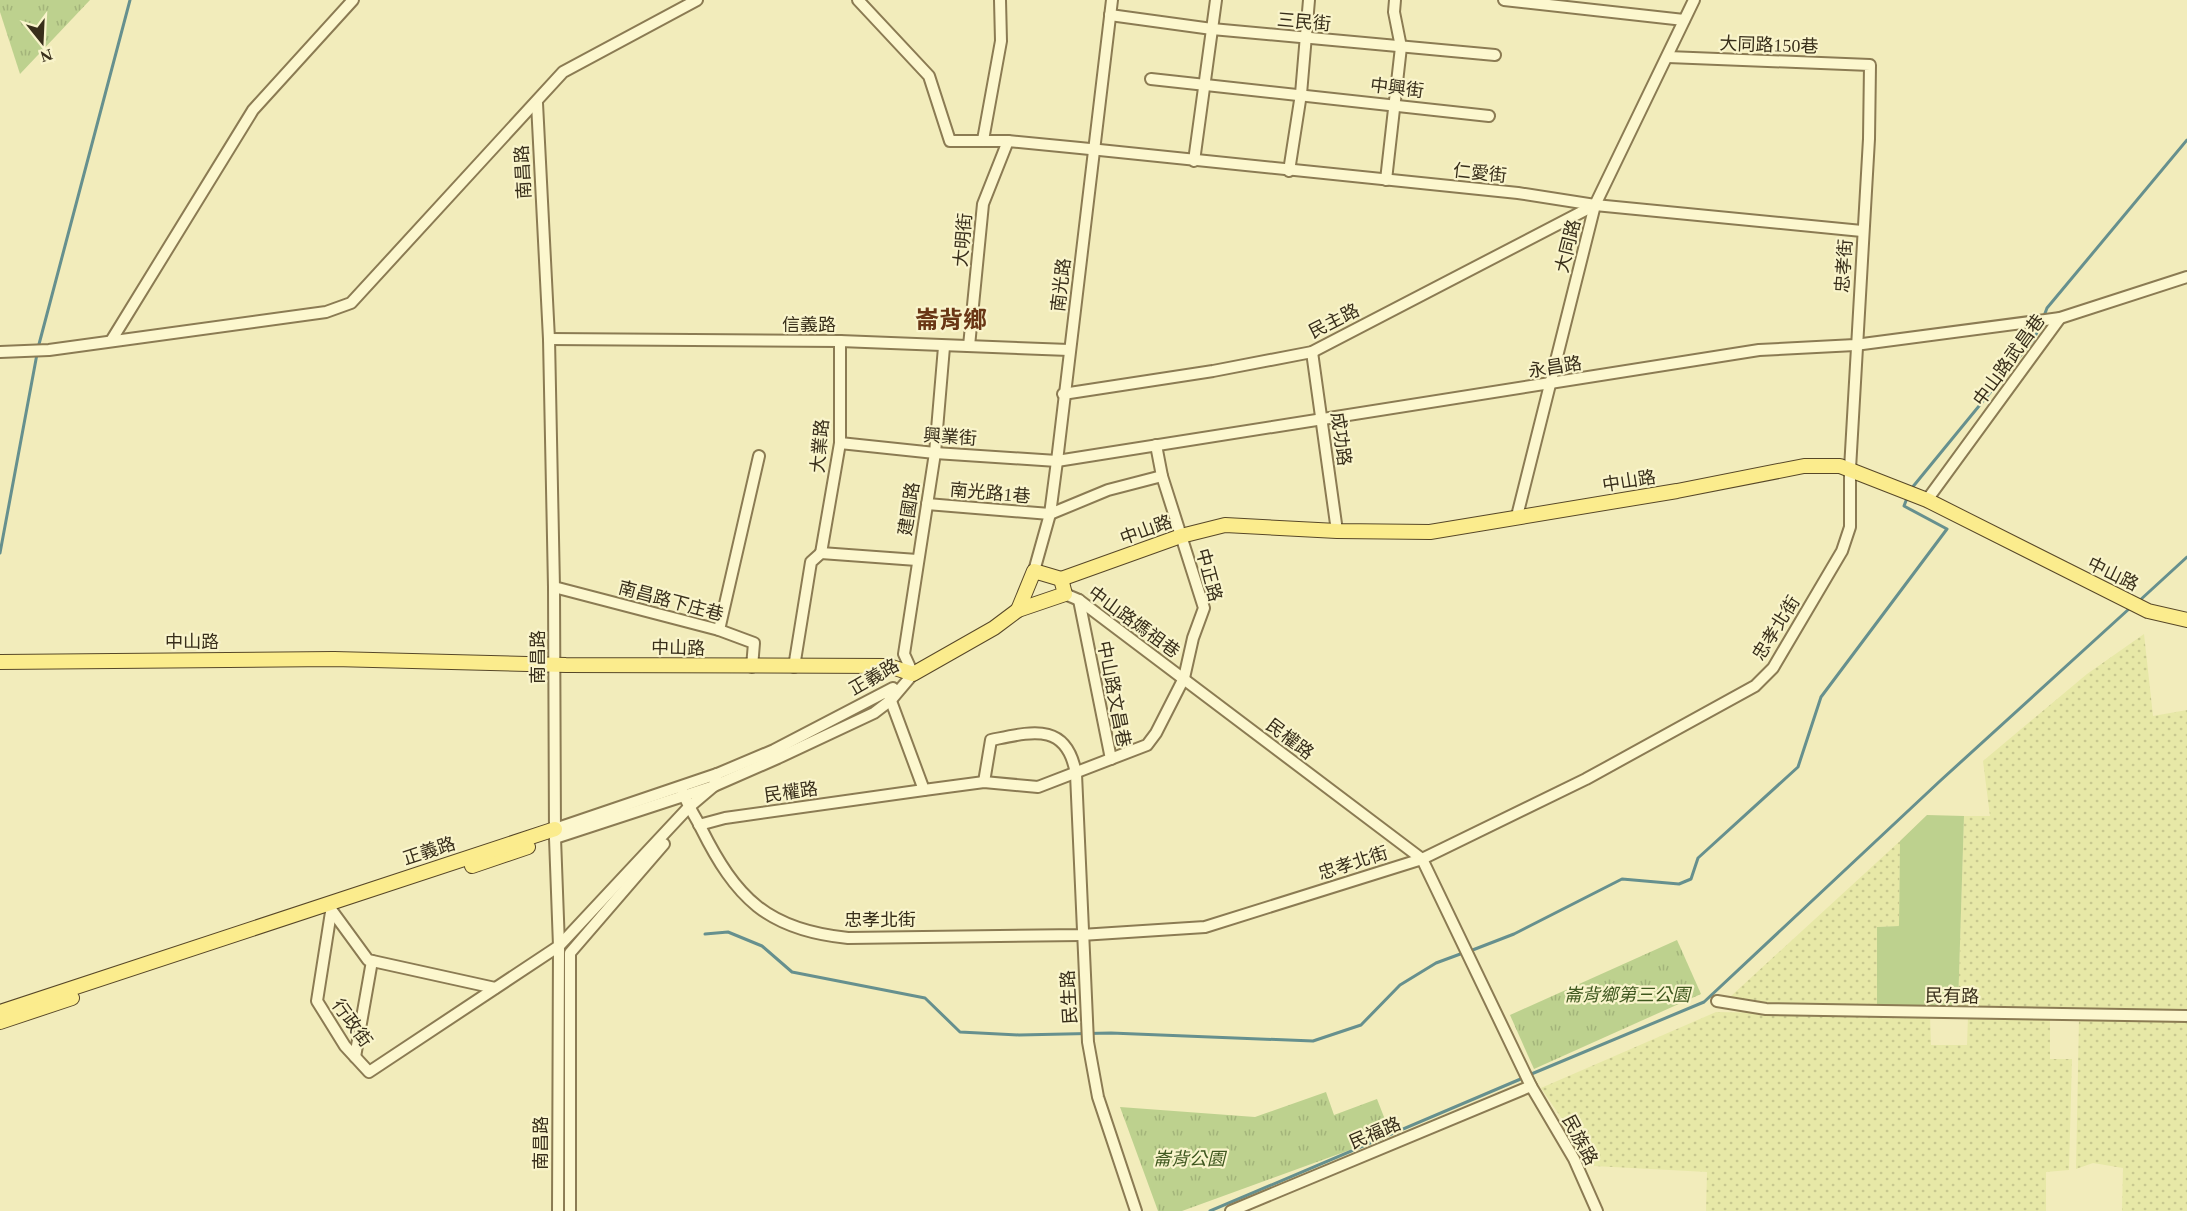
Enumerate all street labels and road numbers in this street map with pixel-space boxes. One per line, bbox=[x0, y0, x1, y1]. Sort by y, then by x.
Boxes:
street label: 三民街 bbox=[1276, 10, 1332, 34]
street label: 大同路150巷 bbox=[1719, 33, 1819, 57]
street label: 中興街 bbox=[1369, 75, 1425, 101]
street label: 南昌路 bbox=[512, 145, 534, 199]
street label: 仁愛街 bbox=[1452, 160, 1508, 186]
street label: 大明街 bbox=[951, 212, 975, 268]
street label: 大同路 bbox=[1552, 217, 1584, 275]
street label: 忠孝街 bbox=[1832, 238, 1856, 294]
street label: 南光路 bbox=[1048, 257, 1074, 313]
street label: 民主路 bbox=[1305, 300, 1363, 342]
street label: 中山路武昌巷 bbox=[1969, 310, 2049, 410]
street label: 信義路 bbox=[782, 315, 836, 335]
street label: 永昌路 bbox=[1527, 353, 1583, 381]
street label: 成功路 bbox=[1327, 411, 1355, 467]
street label: 大業路 bbox=[808, 418, 832, 474]
street label: 興業街 bbox=[922, 425, 978, 449]
street label: 中山路 bbox=[1601, 467, 1657, 495]
street label: 南光路1巷 bbox=[949, 480, 1031, 506]
street label: 建國路 bbox=[895, 481, 923, 537]
street label: 中山路 bbox=[1117, 511, 1175, 549]
street label: 中正路 bbox=[1192, 546, 1226, 604]
street label: 中山路 bbox=[2084, 553, 2142, 595]
street label: 南昌路下庄巷 bbox=[616, 577, 726, 625]
street label: 中山路媽祖巷 bbox=[1084, 582, 1184, 662]
street label: 忠孝北街 bbox=[1748, 592, 1804, 664]
street label: 南昌路 bbox=[528, 630, 548, 684]
street label: 中山路 bbox=[165, 632, 219, 652]
street label: 中山路 bbox=[651, 638, 705, 658]
street label: 中山路文昌巷 bbox=[1094, 639, 1134, 749]
street label: 正義路 bbox=[846, 655, 902, 699]
street label: 民權路 bbox=[1262, 715, 1318, 763]
street label: 民權路 bbox=[763, 778, 819, 806]
street label: 正義路 bbox=[400, 833, 458, 869]
street label: 忠孝北街 bbox=[1316, 842, 1390, 884]
street label: 忠孝北街 bbox=[844, 910, 916, 930]
street label: 民生路 bbox=[1058, 970, 1080, 1024]
street label: 民有路 bbox=[1925, 986, 1979, 1006]
street label: 行政街 bbox=[328, 995, 376, 1051]
street label: 民族路 bbox=[1558, 1111, 1602, 1169]
street label: 民福路 bbox=[1346, 1113, 1404, 1153]
street label: 南昌路 bbox=[531, 1116, 551, 1170]

